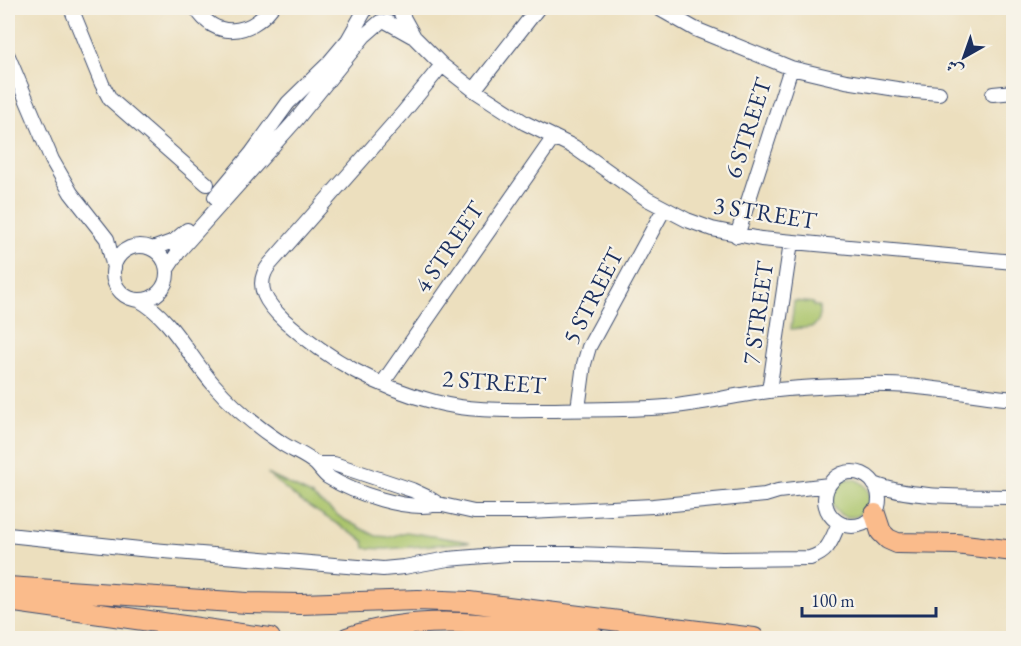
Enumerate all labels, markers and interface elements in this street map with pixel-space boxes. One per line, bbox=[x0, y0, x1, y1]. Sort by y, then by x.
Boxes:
north arrow bbox=[934, 27, 994, 87]
text: ش bbox=[942, 55, 968, 81]
street label: 6 STREET bbox=[717, 73, 779, 182]
street label: 3 STREET bbox=[711, 189, 820, 236]
street label: 4 STREET bbox=[407, 194, 491, 298]
street label: 5 STREET bbox=[555, 242, 630, 349]
street label: 7 STREET bbox=[735, 258, 780, 366]
street label: 2 STREET bbox=[441, 362, 548, 401]
scale bar bbox=[802, 580, 936, 618]
text: 100 m bbox=[811, 589, 855, 612]

